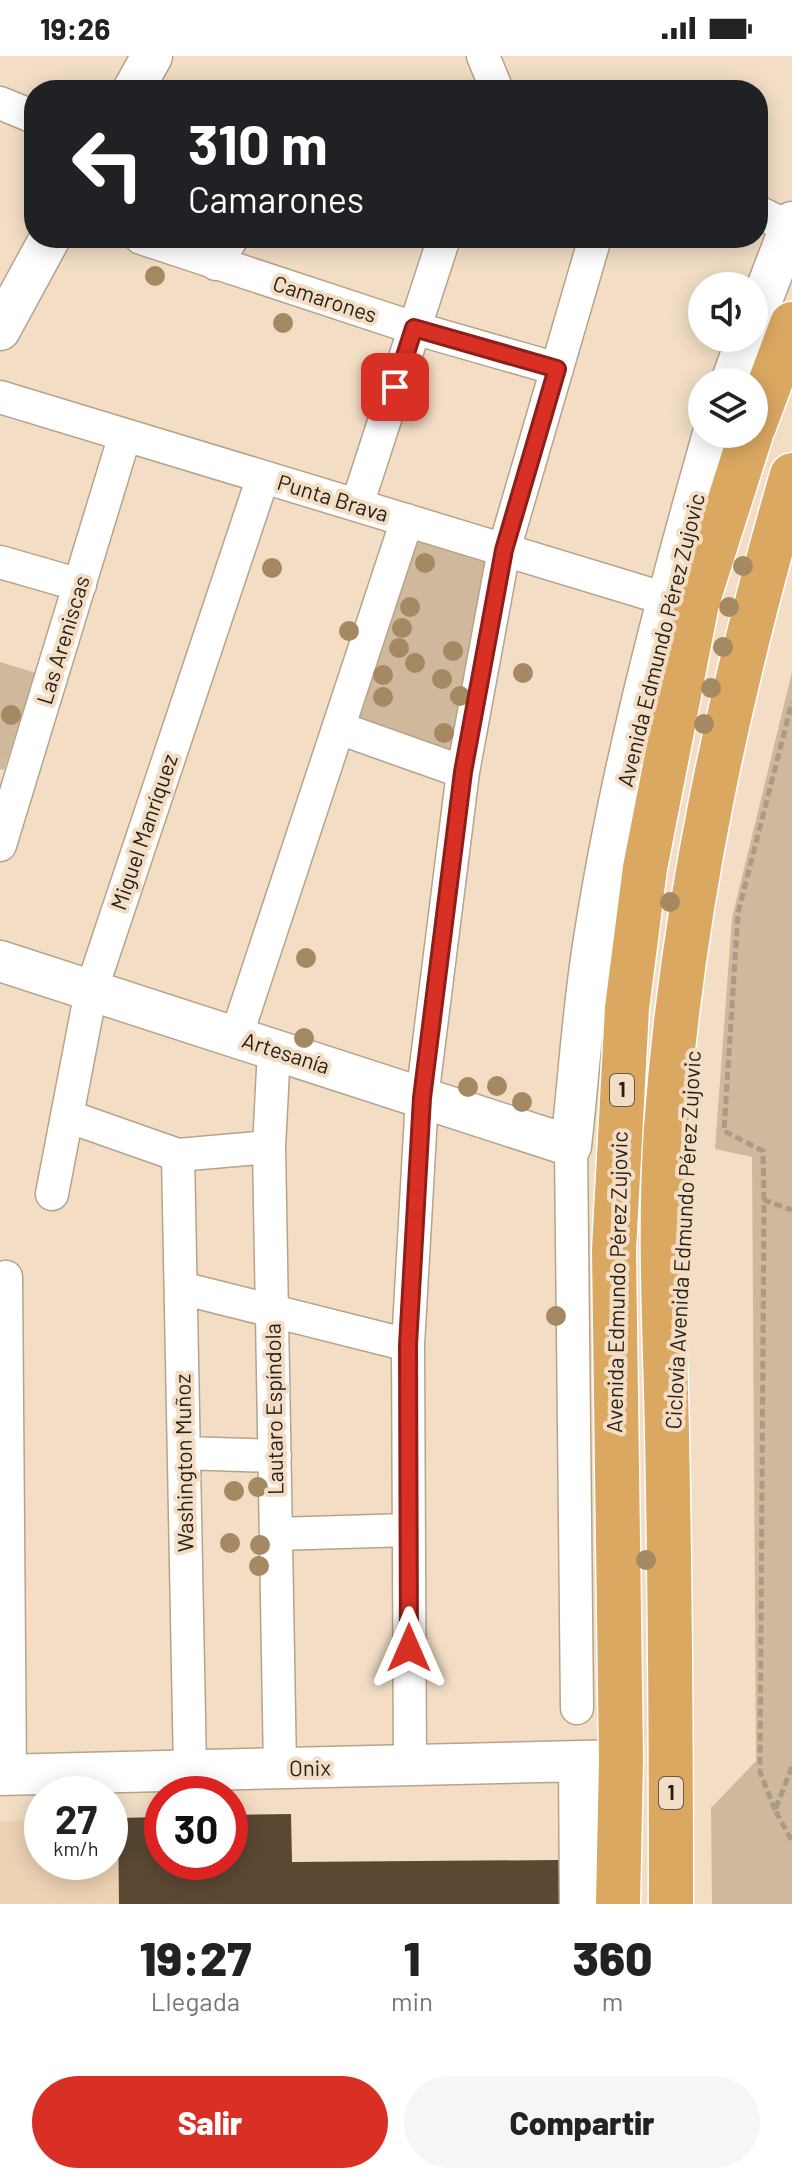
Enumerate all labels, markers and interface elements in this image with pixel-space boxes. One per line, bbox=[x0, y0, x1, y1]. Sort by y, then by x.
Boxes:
text: 19:26 bbox=[40, 10, 110, 46]
text: 310 m bbox=[188, 109, 328, 176]
icon: left bbox=[56, 112, 160, 216]
text: Camarones bbox=[188, 177, 364, 220]
street label: Camarones bbox=[270, 269, 380, 327]
map controls bbox=[688, 272, 768, 448]
button: sound bbox=[688, 272, 768, 352]
pin bbox=[361, 353, 429, 421]
icon: arrive bbox=[373, 365, 417, 409]
button: layers bbox=[688, 368, 768, 448]
street label: Punta Brava bbox=[275, 468, 392, 526]
street label: Avenida Edmundo Pérez Zujovic bbox=[611, 490, 709, 789]
street label: Las Areniscas bbox=[30, 572, 94, 707]
street label: Miguel Manríquez bbox=[104, 750, 182, 913]
street label: Artesanía bbox=[239, 1026, 333, 1078]
street label: Ciclovía Avenida Edmundo Pérez Zujovic bbox=[659, 1050, 705, 1430]
road number: 1 bbox=[610, 1074, 634, 1106]
street label: Avenida Edmundo Pérez Zujovic bbox=[600, 1131, 632, 1433]
street label: Lautaro Espíndola bbox=[259, 1323, 287, 1495]
street label: Washington Muñoz bbox=[168, 1374, 198, 1552]
position arrow bbox=[367, 1606, 451, 1690]
street label: Onix bbox=[289, 1754, 331, 1780]
speed limit sign: 30 bbox=[144, 1776, 248, 1880]
road number: 1 bbox=[659, 1777, 683, 1809]
text: 27 bbox=[55, 1794, 97, 1842]
text: km/h bbox=[53, 1836, 99, 1860]
text: 19:27 bbox=[139, 1928, 252, 1986]
text: 1 bbox=[404, 1928, 421, 1986]
text: 360 bbox=[573, 1928, 652, 1986]
text: Llegada bbox=[151, 1985, 240, 2016]
text: min bbox=[391, 1985, 433, 2016]
text: m bbox=[602, 1985, 623, 2016]
button: Salir bbox=[32, 2076, 388, 2168]
button: Compartir bbox=[404, 2076, 760, 2168]

